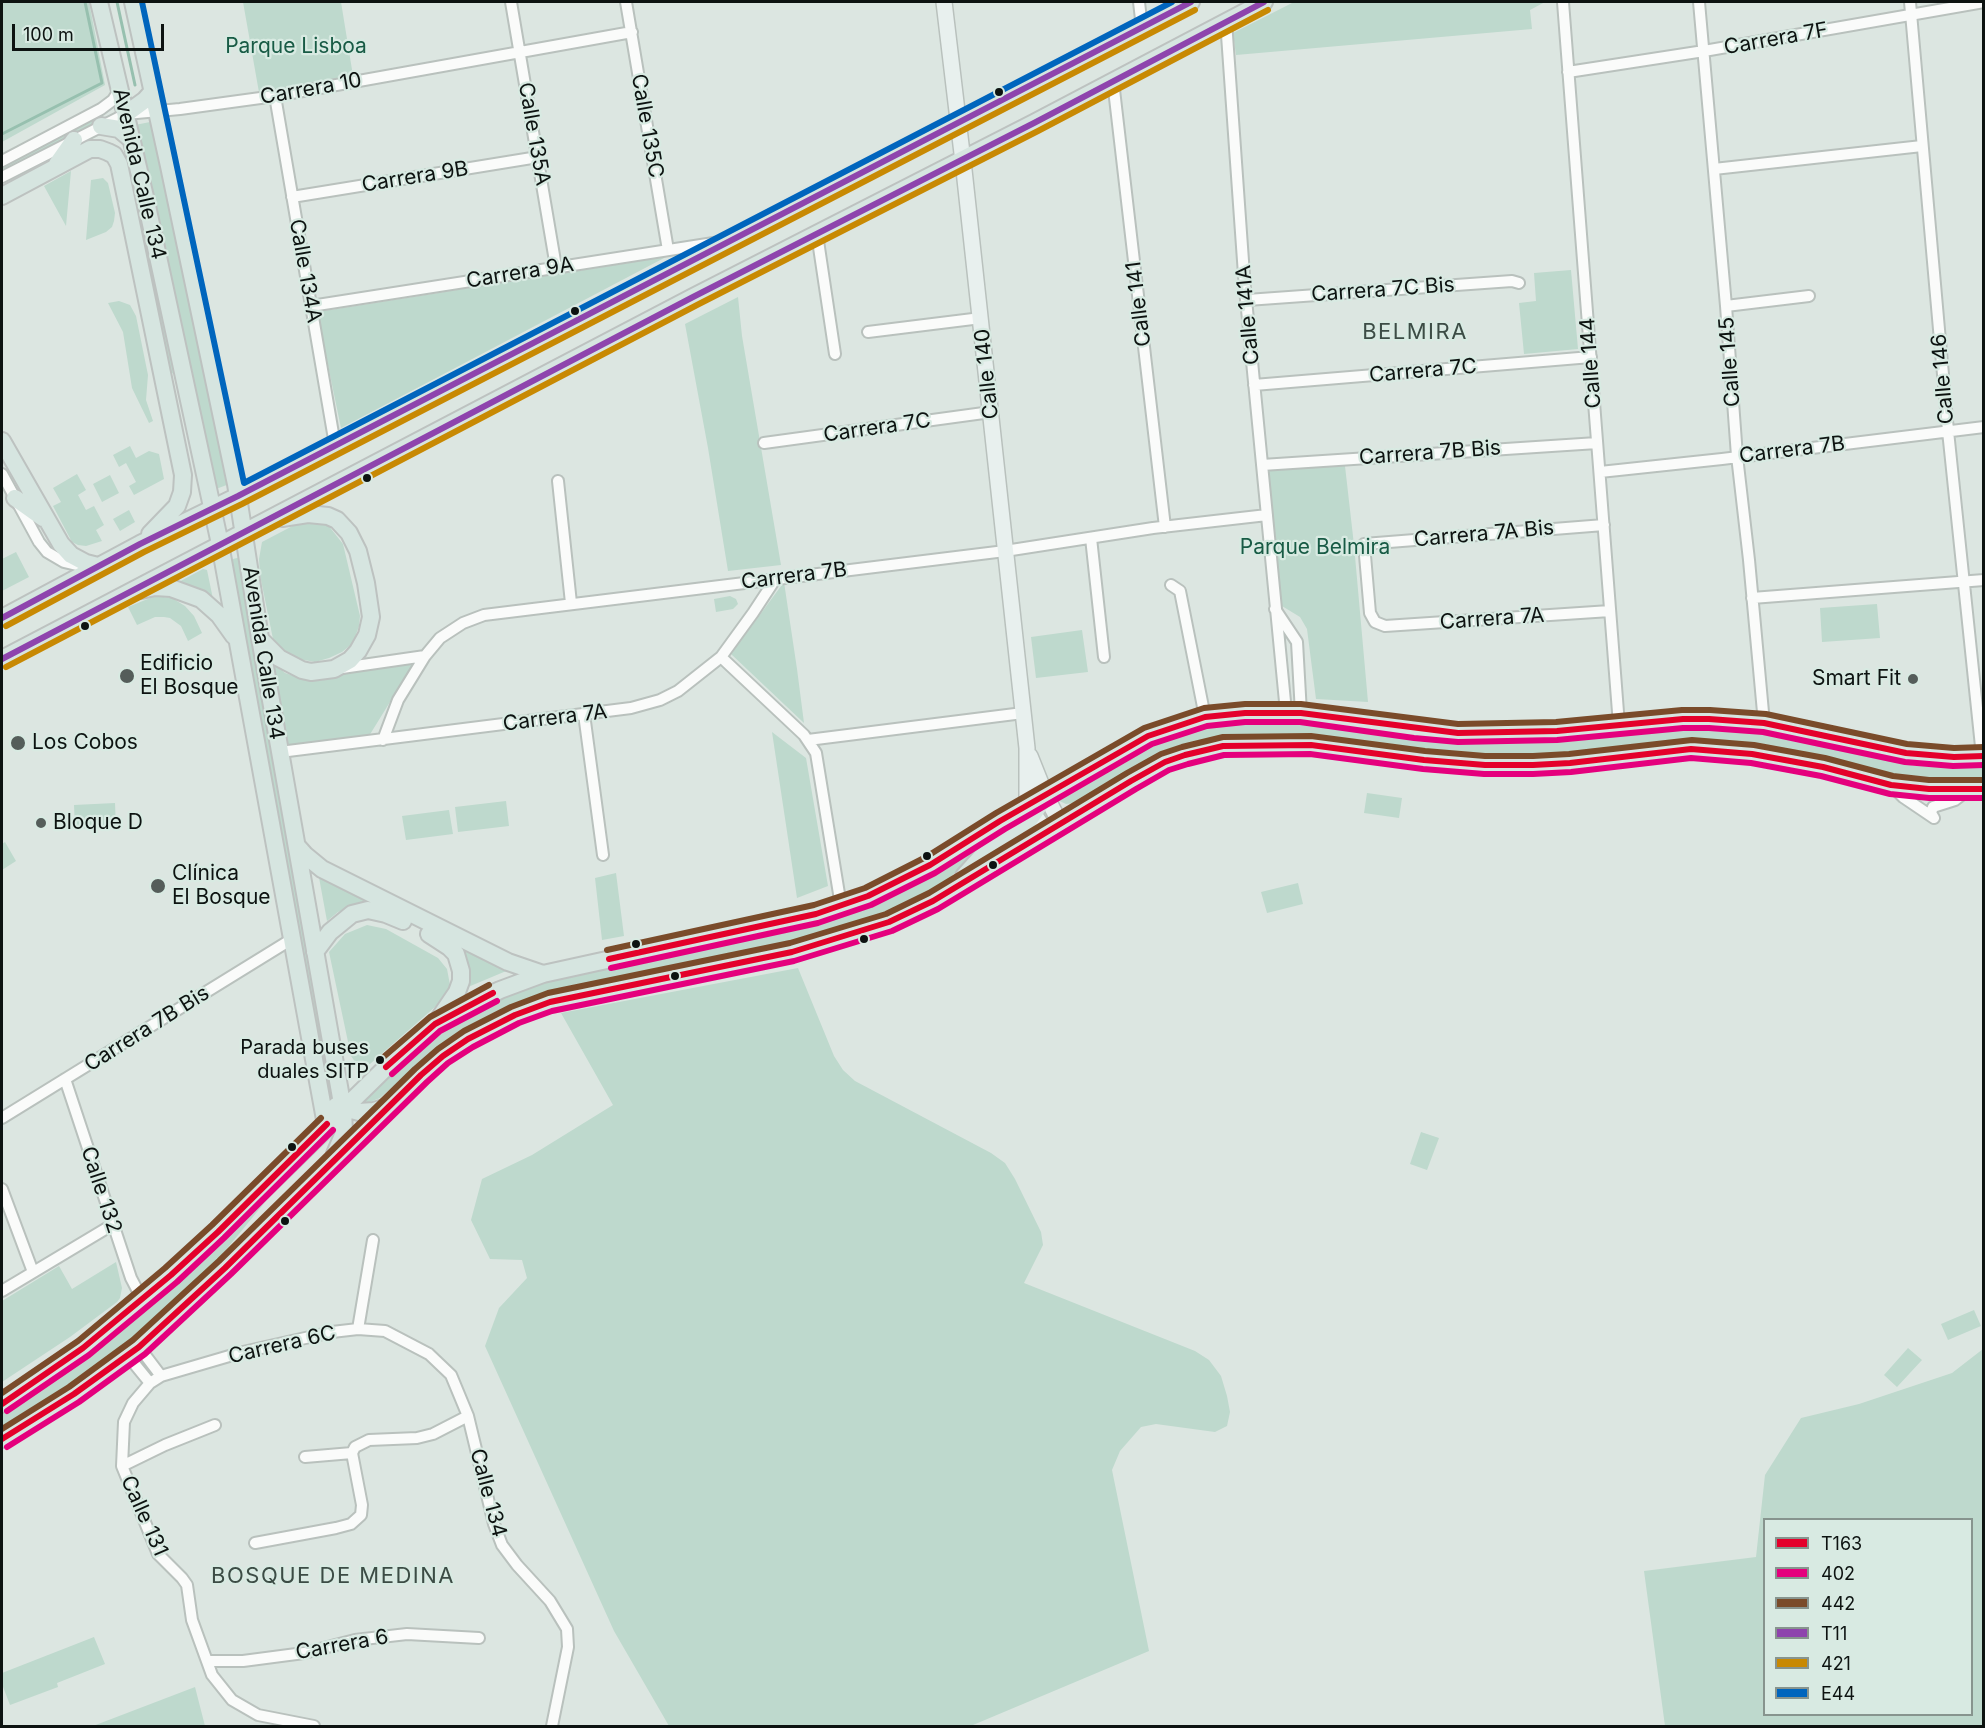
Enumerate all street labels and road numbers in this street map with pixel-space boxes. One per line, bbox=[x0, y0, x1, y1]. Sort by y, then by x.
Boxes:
street label: Carrera 7F bbox=[1722, 17, 1830, 61]
street label: Carrera 10 bbox=[258, 68, 364, 110]
street label: Calle 135C bbox=[625, 72, 669, 180]
street label: Calle 135A bbox=[513, 80, 555, 188]
street label: Avenida Calle 134 bbox=[107, 86, 171, 262]
street label: Carrera 9B bbox=[360, 156, 470, 198]
street label: Calle 134A bbox=[283, 217, 327, 325]
street label: Carrera 9A bbox=[465, 252, 575, 294]
street label: Calle 141 bbox=[1121, 260, 1157, 348]
street label: Calle 141A bbox=[1231, 264, 1265, 366]
street label: Carrera 7C Bis bbox=[1310, 272, 1456, 308]
street label: Calle 145 bbox=[1714, 316, 1746, 408]
street label: Calle 144 bbox=[1575, 317, 1607, 409]
street label: Calle 140 bbox=[970, 328, 1004, 420]
street label: Calle 146 bbox=[1927, 333, 1959, 425]
street label: Carrera 7C bbox=[1368, 354, 1478, 388]
street label: Carrera 7C bbox=[822, 408, 932, 448]
street label: Carrera 7B bbox=[1738, 431, 1846, 469]
street label: Carrera 7B Bis bbox=[1358, 435, 1502, 471]
street label: Carrera 7A Bis bbox=[1413, 515, 1555, 553]
street label: Carrera 7B bbox=[740, 557, 848, 595]
street label: Avenida Calle 134 bbox=[237, 564, 289, 742]
street label: Carrera 7A bbox=[1439, 603, 1545, 635]
street label: Carrera 7A bbox=[501, 699, 609, 737]
street label: Carrera 7B Bis bbox=[80, 981, 214, 1077]
street label: Calle 132 bbox=[75, 1143, 127, 1237]
street label: Carrera 6C bbox=[226, 1320, 338, 1370]
street label: Calle 134 bbox=[464, 1446, 512, 1540]
street label: Calle 131 bbox=[115, 1472, 173, 1560]
street label: Carrera 6 bbox=[294, 1624, 390, 1666]

